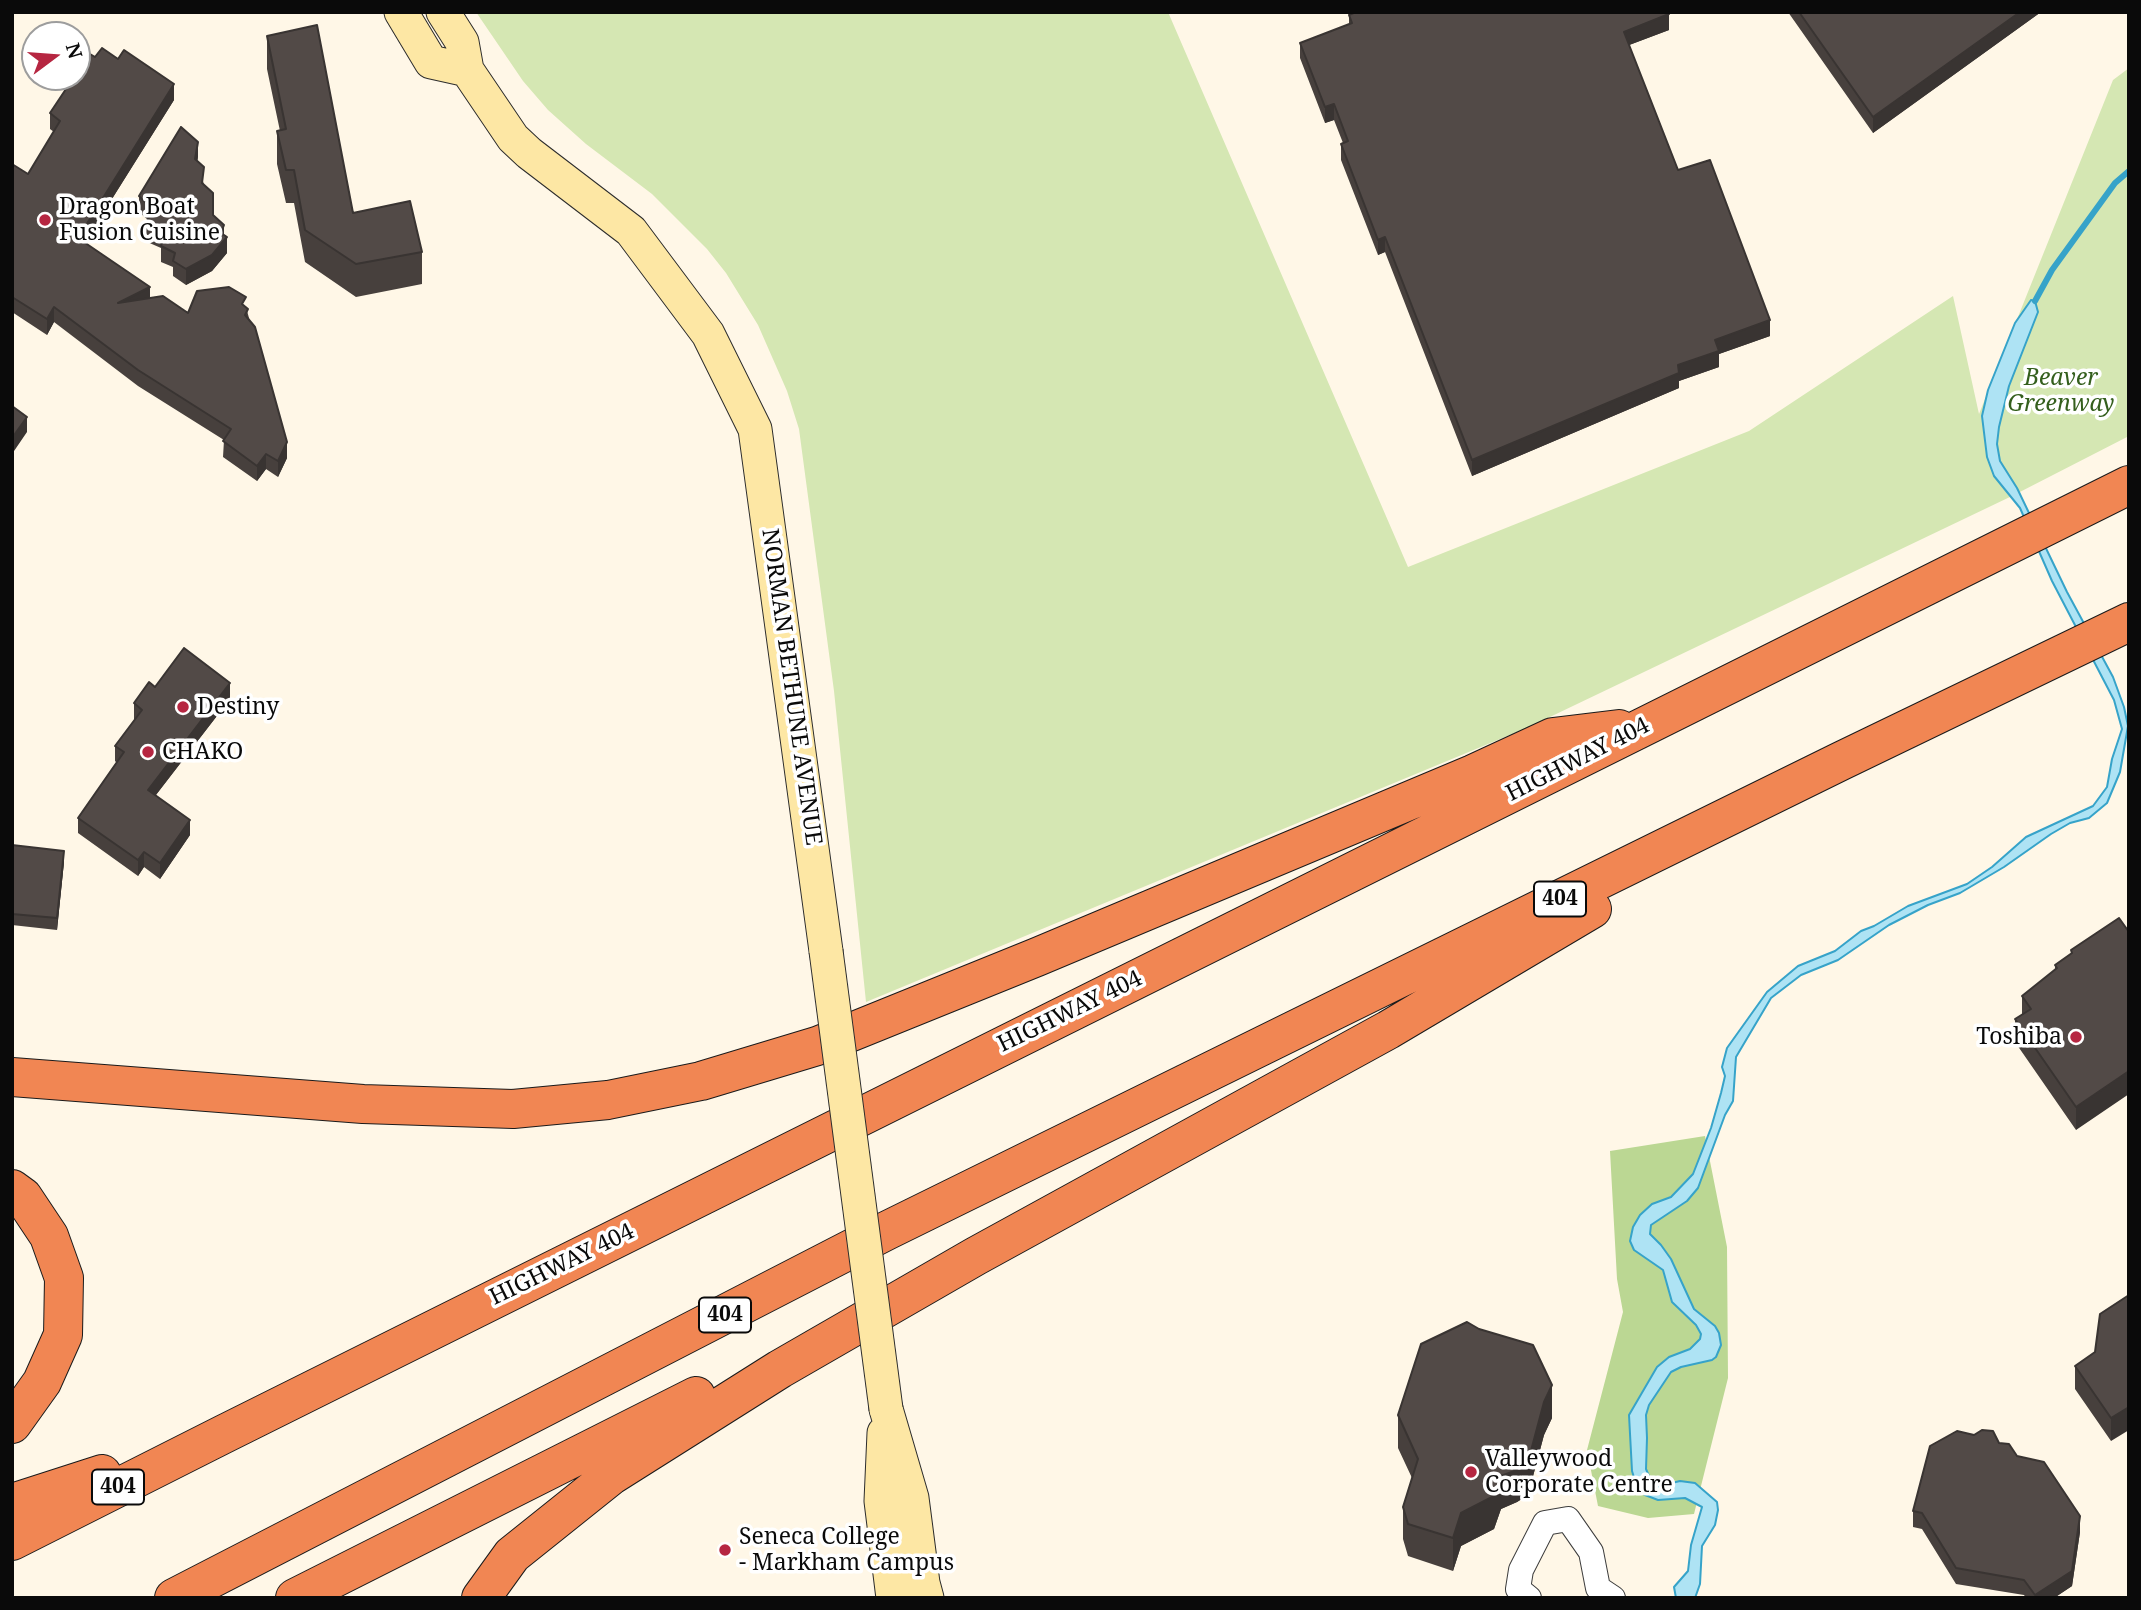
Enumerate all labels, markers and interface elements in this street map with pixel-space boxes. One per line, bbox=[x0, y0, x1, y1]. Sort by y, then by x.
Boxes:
north arrow bbox=[21, 21, 91, 91]
text: N bbox=[60, 40, 89, 62]
place label: Dragon Boat Fusion Cuisine bbox=[59, 193, 220, 247]
marker: Dragon Boat Fusion Cuisine bbox=[37, 212, 53, 228]
park label: Beaver Greenway bbox=[2007, 364, 2115, 418]
street label: NORMAN BETHUNE AVENUE bbox=[755, 527, 827, 847]
place label: Destiny bbox=[197, 693, 279, 721]
marker: Destiny bbox=[175, 699, 191, 715]
street label: HIGHWAY 404 bbox=[1502, 712, 1654, 808]
place label: CHAKO bbox=[162, 738, 243, 766]
marker: CHAKO bbox=[140, 744, 156, 760]
road number: 404 bbox=[1534, 881, 1586, 916]
street label: HIGHWAY 404 bbox=[993, 965, 1147, 1059]
place label: Toshiba bbox=[1976, 1023, 2062, 1051]
marker: Toshiba bbox=[2068, 1029, 2084, 1045]
street label: HIGHWAY 404 bbox=[485, 1218, 639, 1312]
road number: 404 bbox=[699, 1298, 751, 1332]
place label: Valleywood Corporate Centre bbox=[1485, 1445, 1673, 1499]
marker: Valleywood Corporate Centre bbox=[1463, 1464, 1479, 1480]
road number: 404 bbox=[92, 1470, 144, 1504]
place label: Seneca College - Markham Campus bbox=[739, 1523, 954, 1577]
marker: Seneca College - Markham Campus bbox=[717, 1542, 733, 1558]

